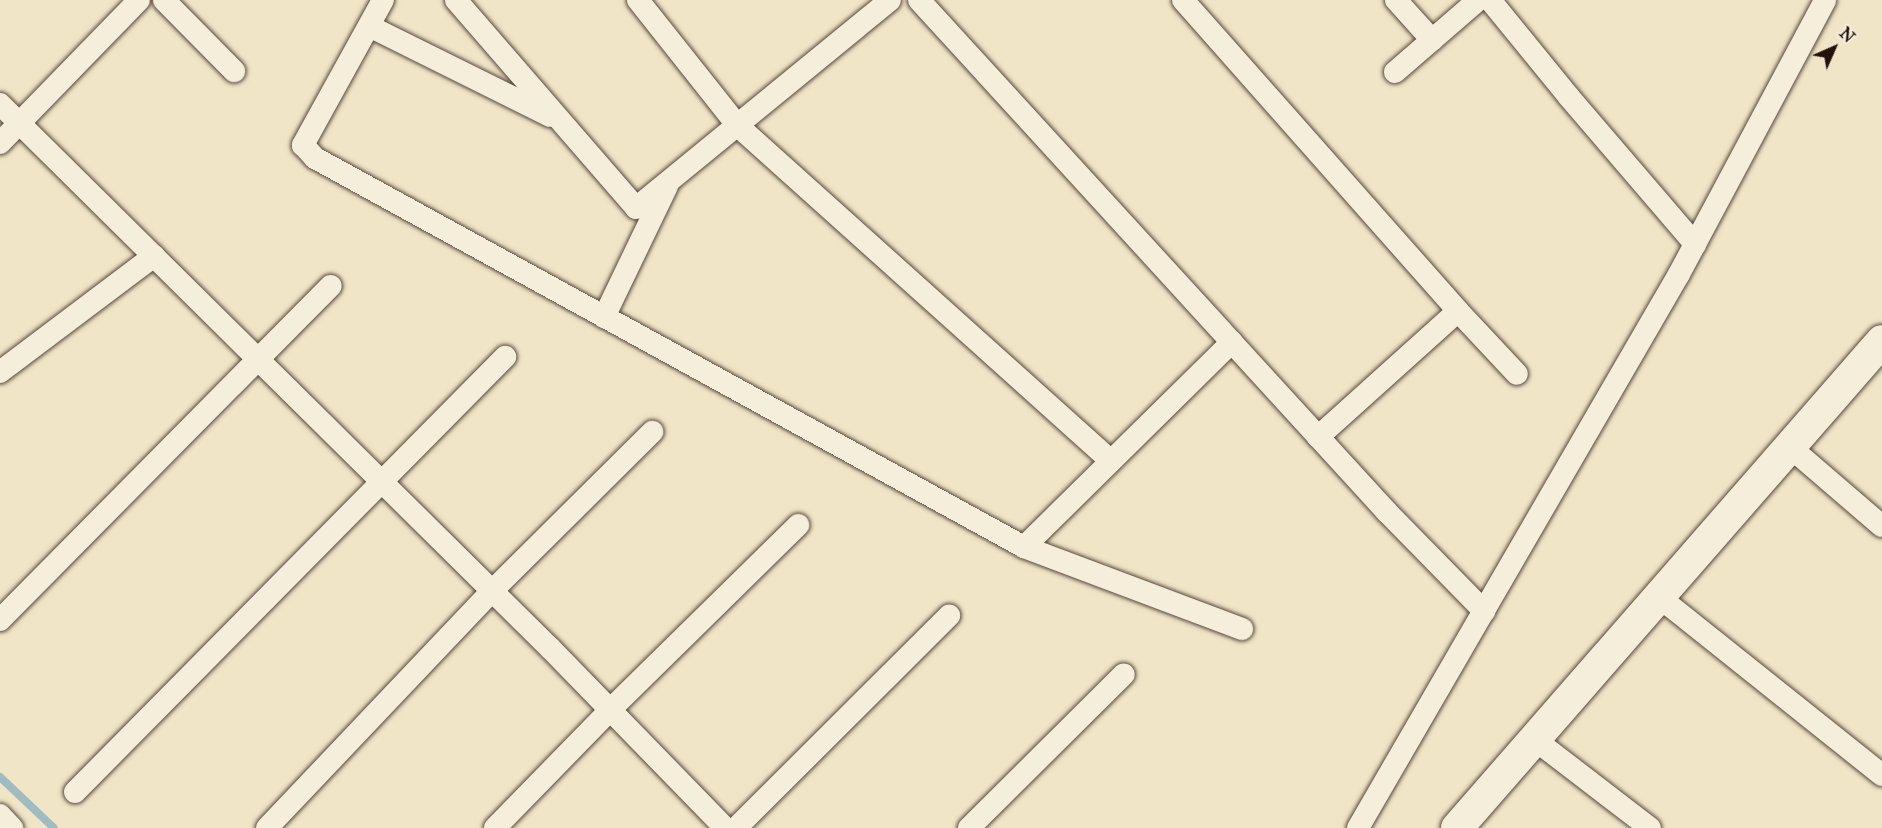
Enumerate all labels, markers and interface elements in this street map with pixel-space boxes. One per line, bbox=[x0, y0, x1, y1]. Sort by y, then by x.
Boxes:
north arrow bbox=[1804, 18, 1864, 78]
text: N bbox=[1836, 23, 1859, 46]

